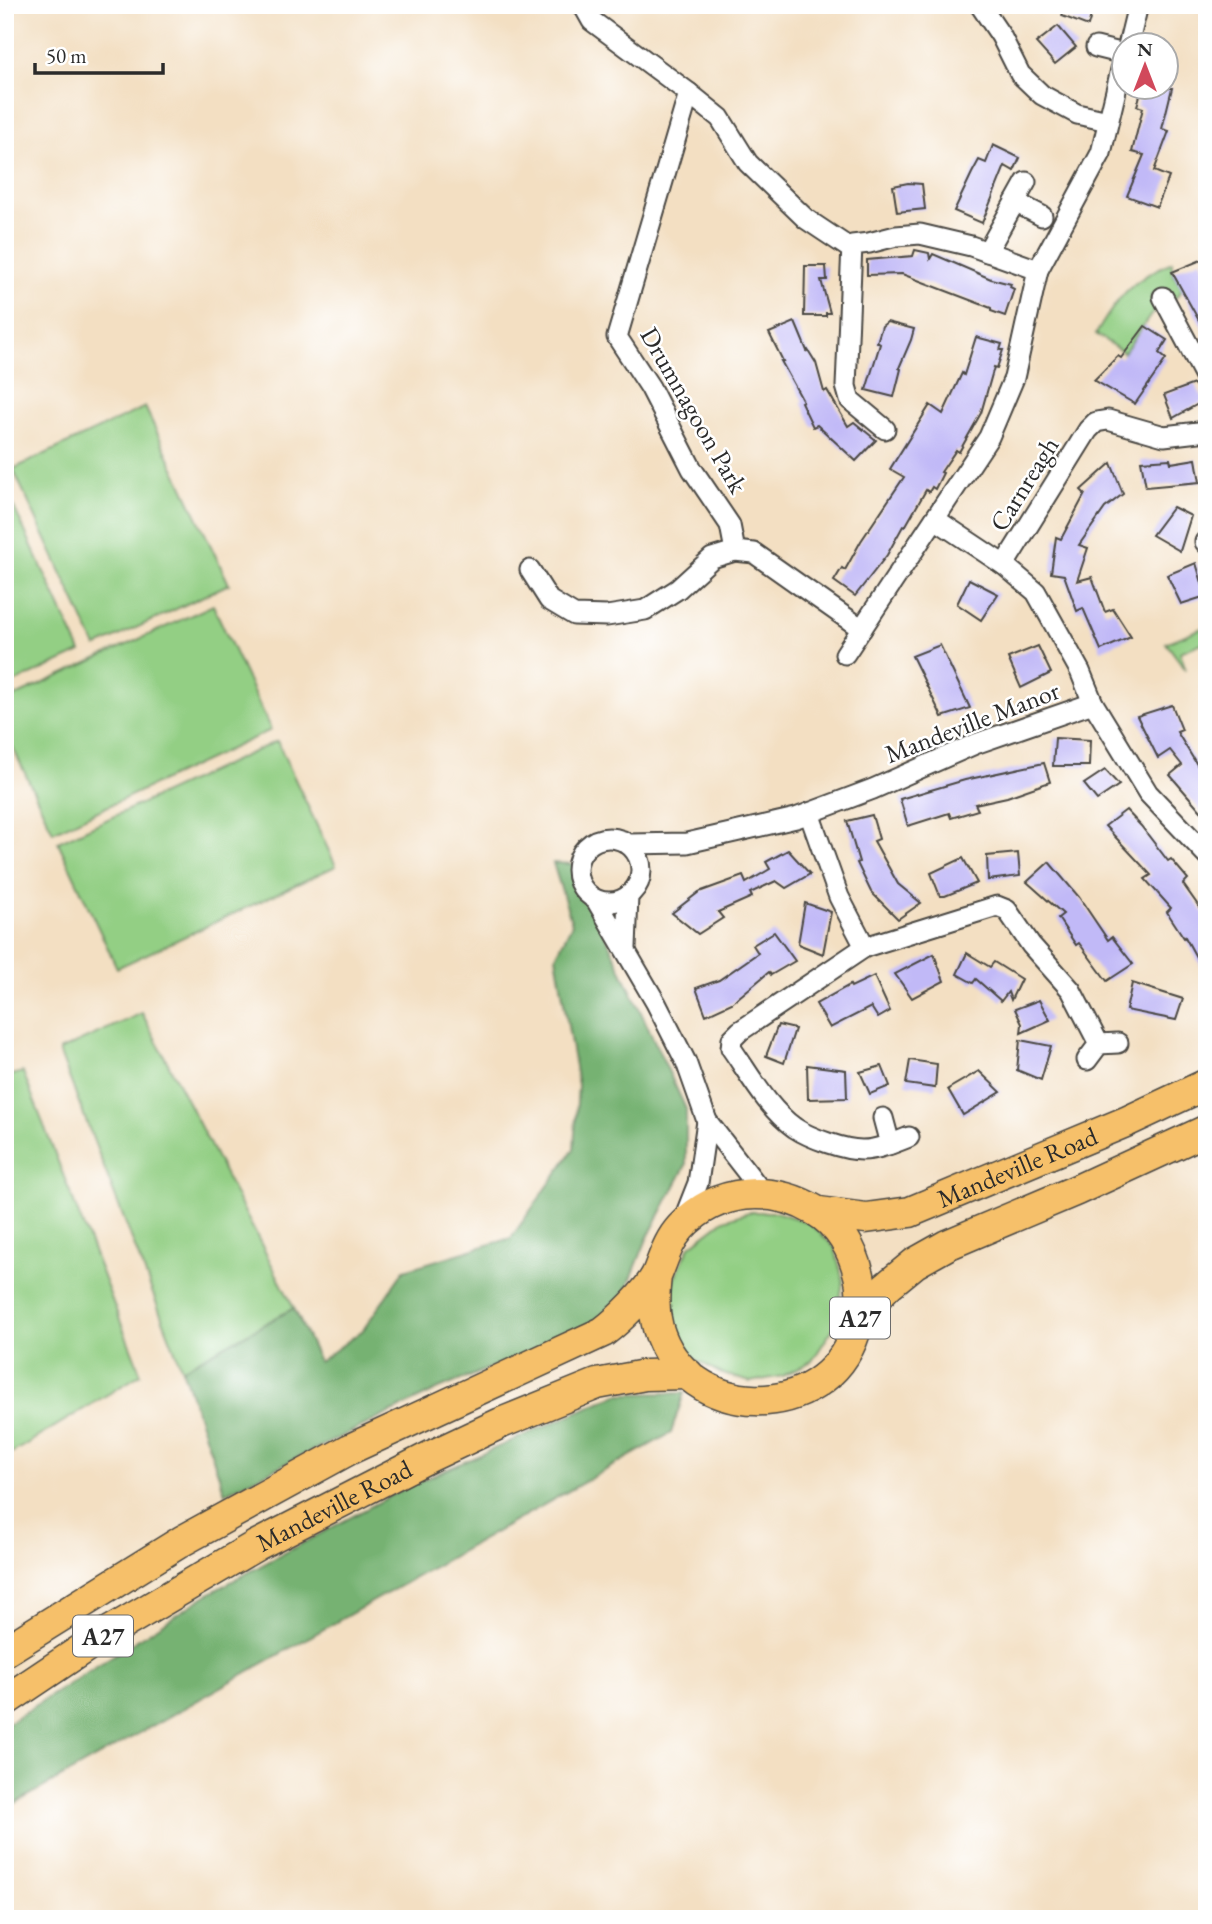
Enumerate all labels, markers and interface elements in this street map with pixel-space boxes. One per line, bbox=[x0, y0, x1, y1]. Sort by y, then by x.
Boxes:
scale bar bbox=[35, 32, 163, 76]
north arrow bbox=[1110, 32, 1180, 102]
text: N bbox=[1137, 37, 1153, 62]
text: 50 m bbox=[46, 42, 87, 69]
street label: Drumnagoon Park bbox=[633, 321, 756, 500]
street label: Carnreagh bbox=[982, 430, 1066, 538]
street label: Mandeville Manor bbox=[880, 673, 1064, 771]
street label: Mandeville Road bbox=[932, 1118, 1103, 1216]
road number: A27 bbox=[830, 1298, 890, 1338]
street label: Mandeville Road bbox=[250, 1451, 418, 1560]
road number: A27 bbox=[73, 1616, 133, 1656]

